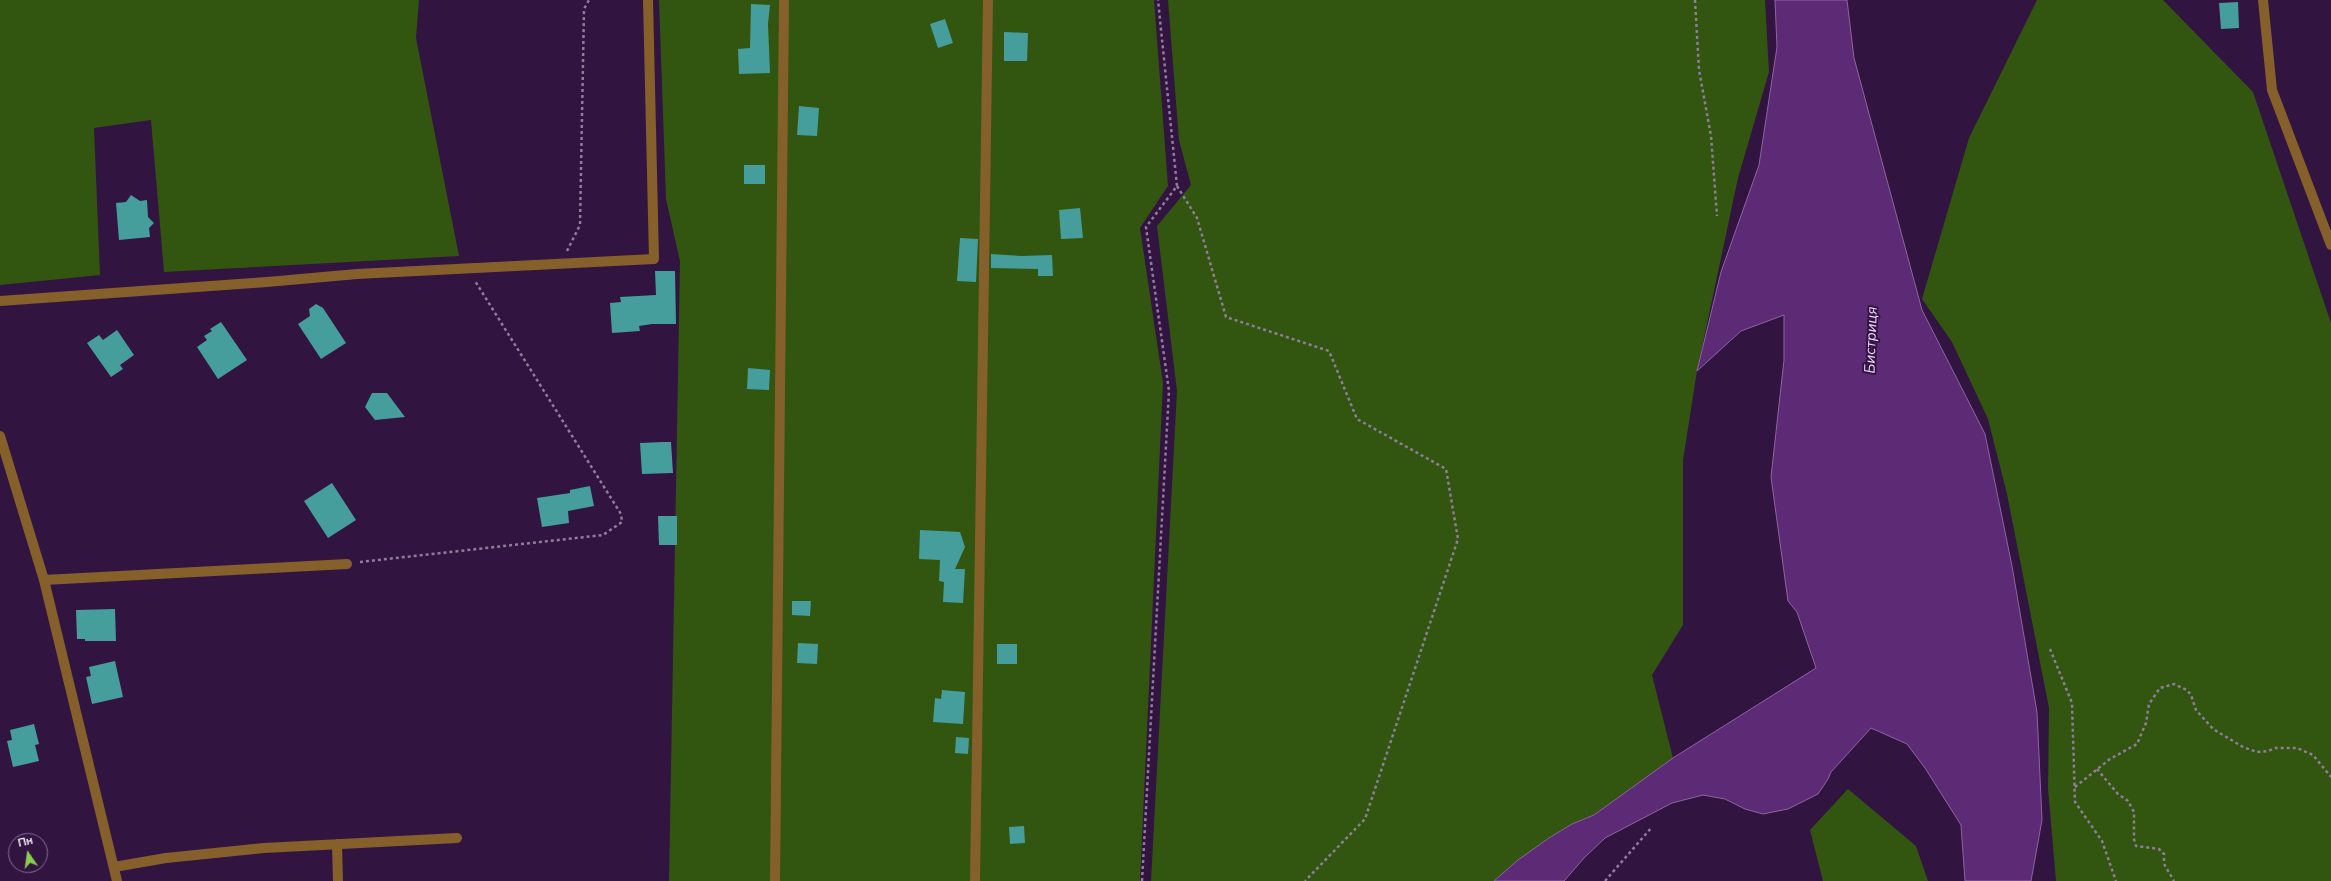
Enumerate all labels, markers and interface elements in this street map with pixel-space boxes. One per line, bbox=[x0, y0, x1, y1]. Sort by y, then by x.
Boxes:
water label: Бистриця bbox=[1862, 306, 1882, 374]
north arrow bbox=[8, 833, 48, 873]
text: Пн bbox=[16, 833, 34, 851]

